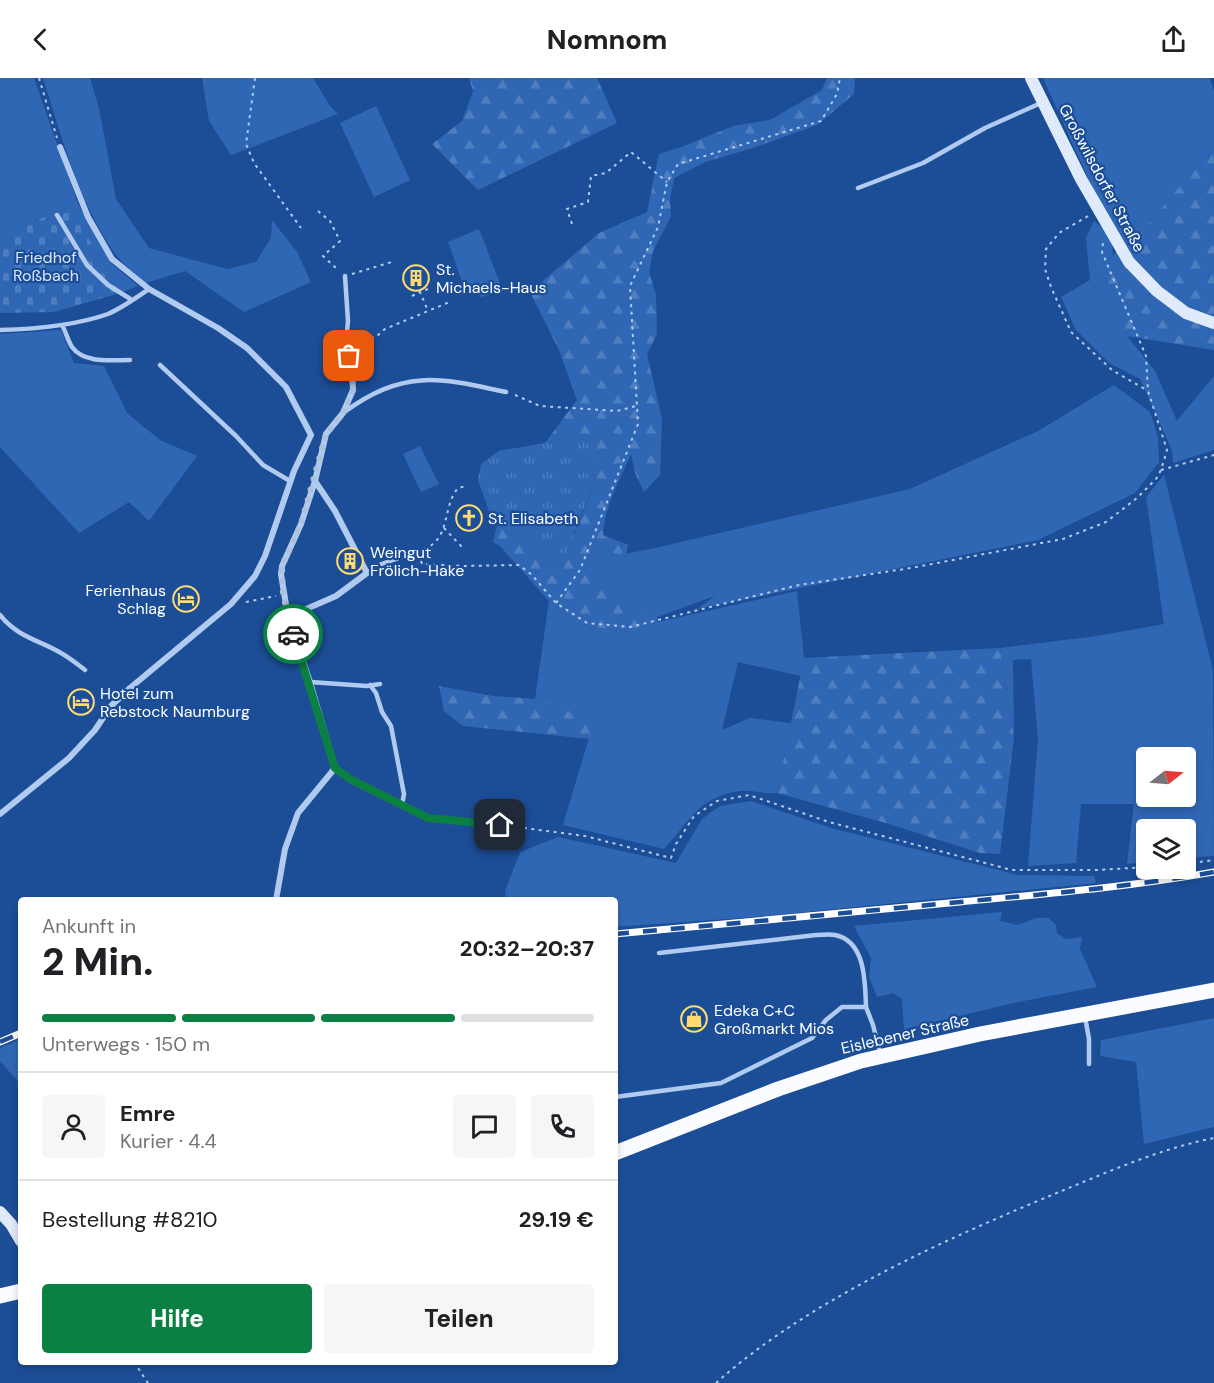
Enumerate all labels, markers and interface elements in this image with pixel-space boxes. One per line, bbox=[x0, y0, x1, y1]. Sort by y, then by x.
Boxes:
text: Nomnom bbox=[547, 22, 667, 57]
icon: back bbox=[24, 23, 57, 56]
icon: share bbox=[1157, 23, 1190, 56]
street label: Großwilsdorfer Straße bbox=[1054, 100, 1150, 256]
park label: Friedhof Roßbach bbox=[13, 247, 79, 286]
place label: St. Michaels-Haus bbox=[436, 259, 547, 298]
building icon: St. Michaels-Haus bbox=[401, 263, 431, 293]
pin bbox=[323, 330, 374, 381]
icon: bag bbox=[332, 339, 365, 372]
church icon: St. Elisabeth bbox=[454, 503, 484, 533]
place label: St. Elisabeth bbox=[488, 508, 578, 529]
place label: Weingut Frölich-Hake bbox=[370, 542, 464, 581]
building icon: Weingut Frölich-Hake bbox=[335, 546, 365, 576]
place label: Ferienhaus Schlag bbox=[86, 580, 166, 619]
hotel icon: Ferienhaus Schlag bbox=[171, 584, 201, 614]
courier bbox=[263, 604, 323, 664]
icon: car bbox=[277, 618, 310, 651]
place label: Hotel zum Rebstock Naumburg bbox=[100, 683, 250, 722]
hotel icon: Hotel zum Rebstock Naumburg bbox=[66, 687, 96, 717]
north arrow bbox=[1136, 747, 1196, 807]
map controls bbox=[1136, 747, 1196, 879]
pin bbox=[474, 799, 525, 850]
icon: home bbox=[483, 808, 516, 841]
button: layers bbox=[1136, 819, 1196, 879]
text: Ankunft in bbox=[42, 913, 136, 939]
text: 20:32–20:37 bbox=[460, 934, 594, 963]
text: 2 Min. bbox=[42, 936, 153, 987]
place label: Edeka C+C Großmarkt Mios bbox=[714, 1000, 834, 1039]
shop icon: Edeka C+C Großmarkt Mios bbox=[679, 1004, 709, 1034]
street label: Eislebener Straße bbox=[839, 1009, 971, 1059]
text: Unterwegs · 150 m bbox=[42, 1031, 210, 1057]
button: person bbox=[42, 1095, 105, 1158]
button: chat bbox=[453, 1095, 516, 1158]
button: phone bbox=[531, 1095, 594, 1158]
text: Emre bbox=[120, 1099, 176, 1128]
text: Kurier · 4.4 bbox=[120, 1128, 217, 1154]
text: Bestellung #8210 bbox=[42, 1205, 218, 1234]
text: 29.19 € bbox=[519, 1205, 594, 1234]
button: Hilfe bbox=[42, 1284, 312, 1353]
button: Teilen bbox=[324, 1284, 594, 1353]

